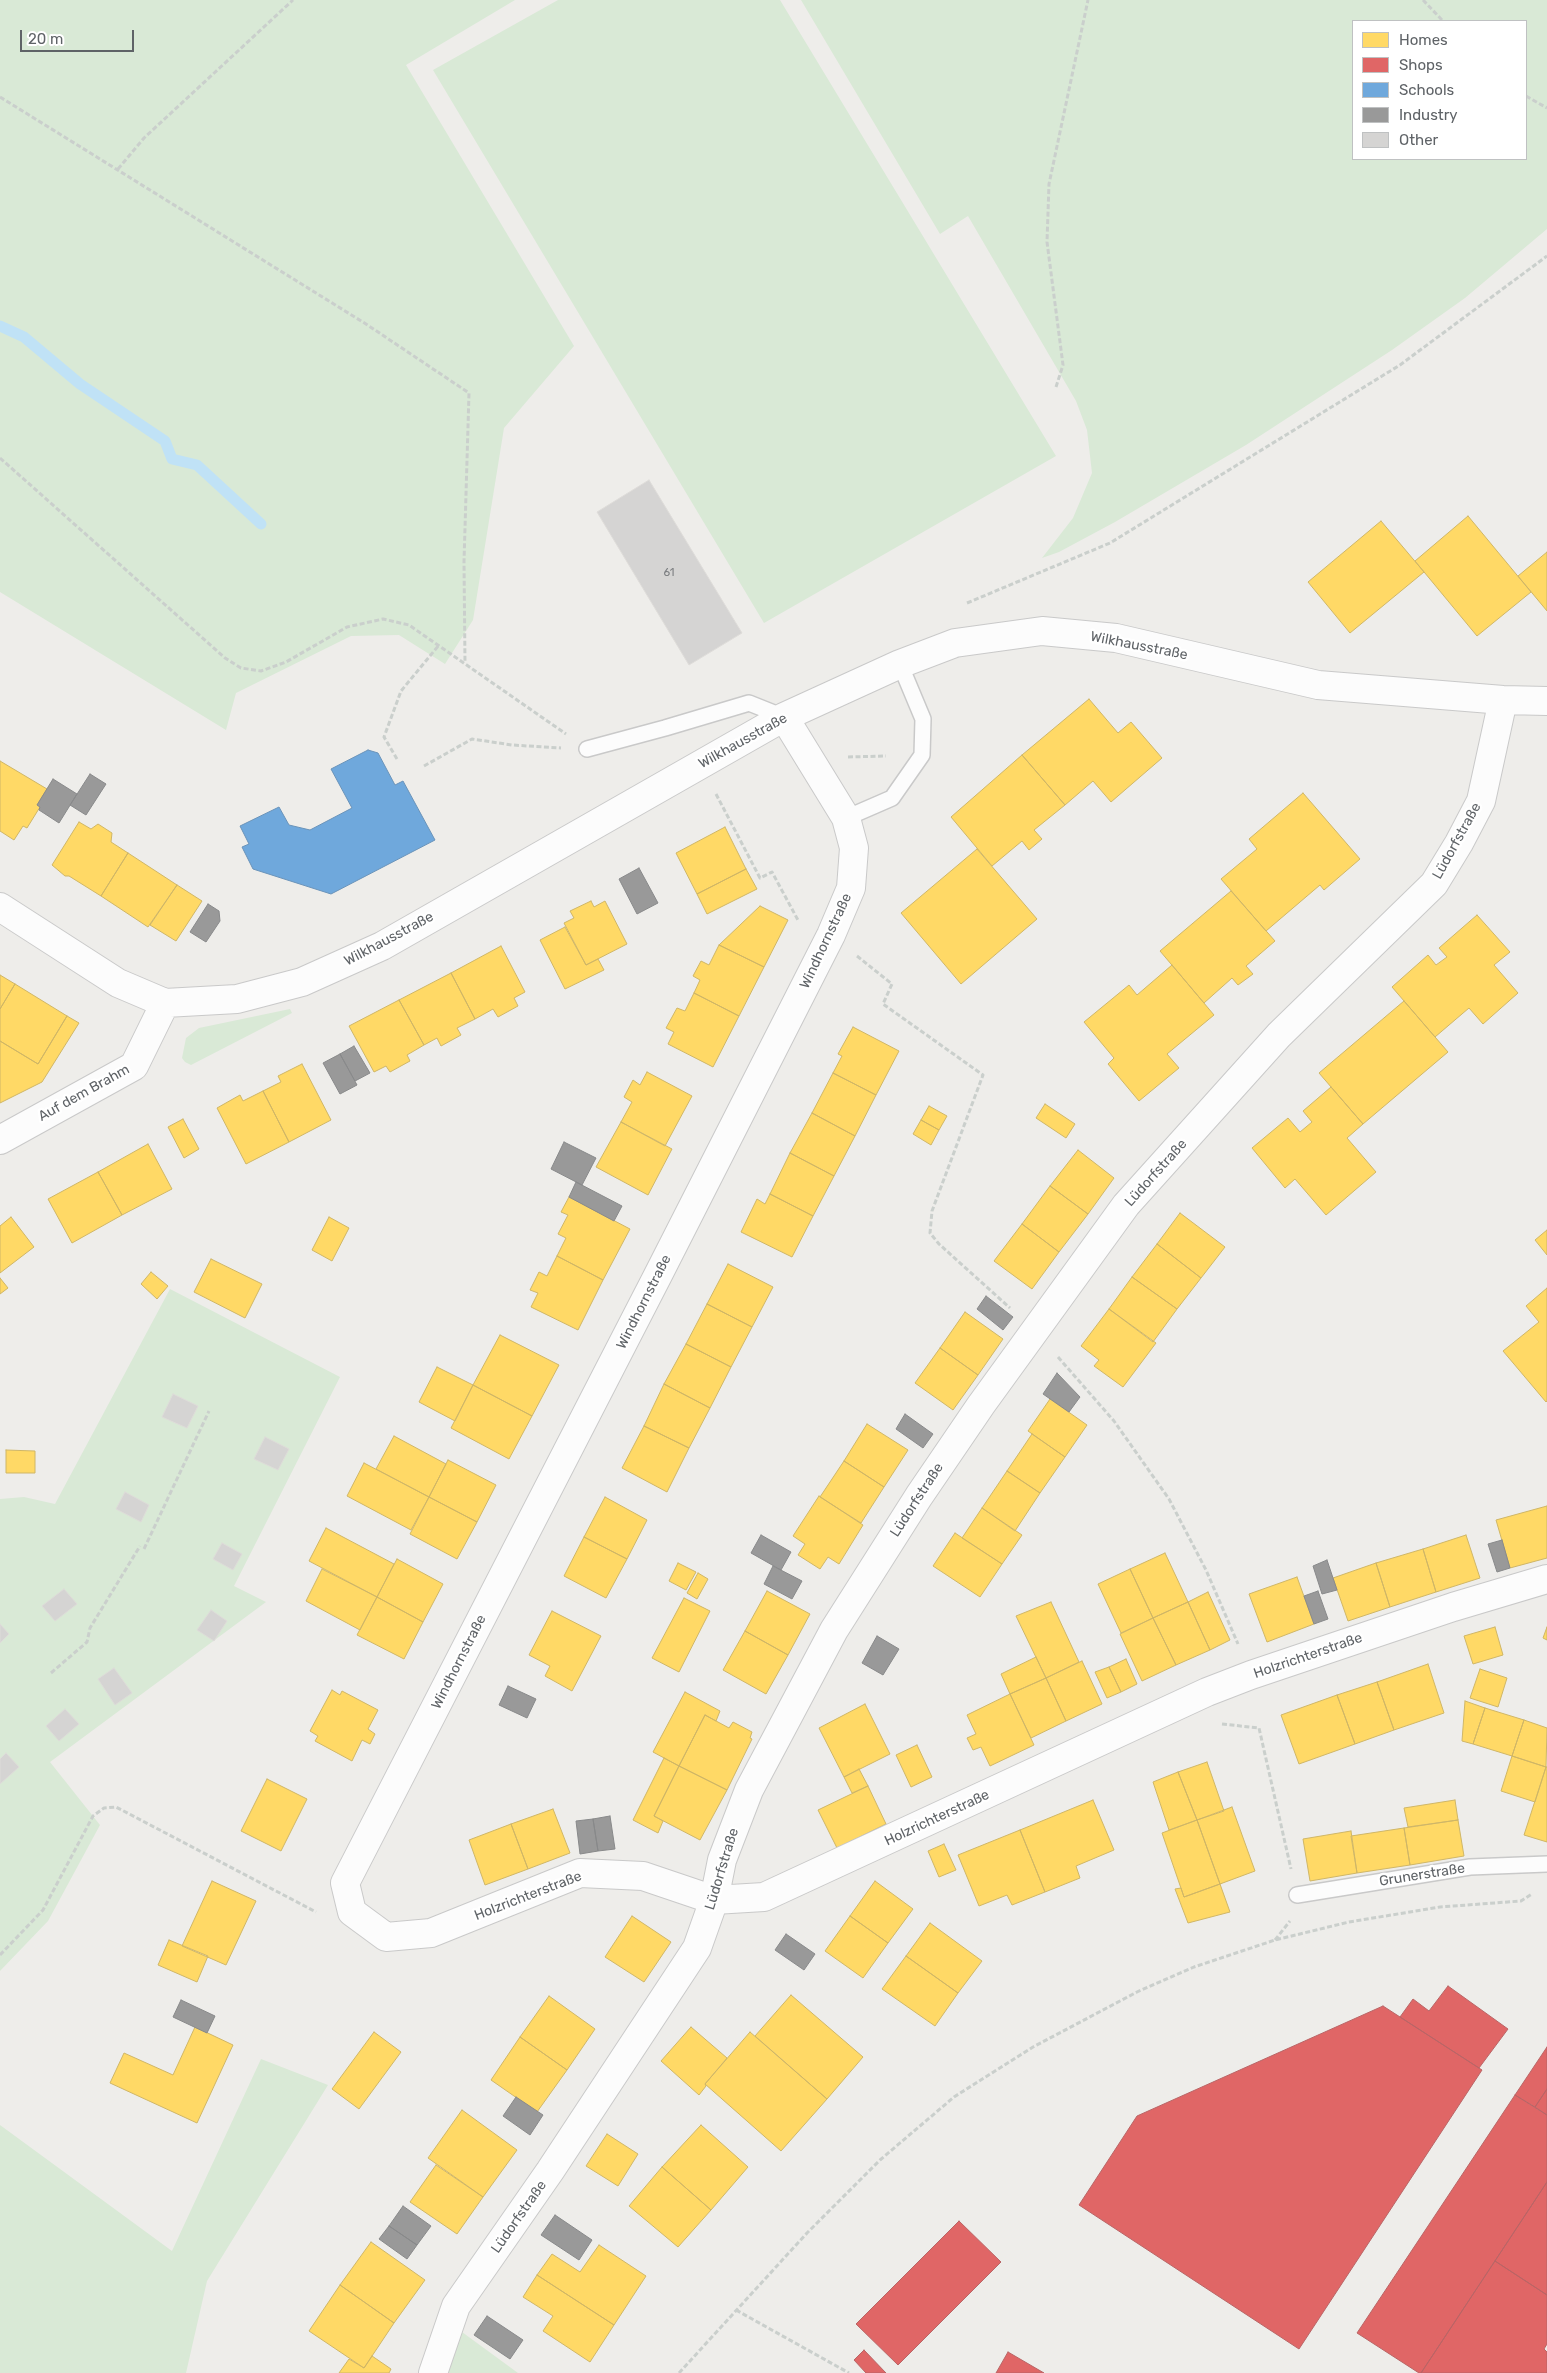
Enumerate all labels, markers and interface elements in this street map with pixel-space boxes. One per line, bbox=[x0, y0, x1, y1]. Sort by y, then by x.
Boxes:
scale bar bbox=[22, 20, 136, 52]
legend bbox=[1352, 20, 1527, 160]
text: 20 m bbox=[28, 30, 63, 48]
text: Homes bbox=[1399, 31, 1448, 49]
text: Shops bbox=[1399, 56, 1443, 74]
text: Schools bbox=[1399, 81, 1454, 99]
text: Industry bbox=[1399, 106, 1458, 124]
text: Other bbox=[1399, 131, 1438, 149]
house number: 61 bbox=[663, 566, 675, 580]
street label: Wilkhausstraße bbox=[1089, 628, 1189, 664]
street label: Wilkhausstraße bbox=[696, 710, 790, 772]
street label: Lüdorfstraße bbox=[1429, 800, 1485, 882]
street label: Windhornstraße bbox=[797, 891, 855, 991]
street label: Wilkhausstraße bbox=[341, 908, 437, 970]
street label: Auf dem Brahm bbox=[35, 1061, 133, 1125]
street label: Lüdorfstraße bbox=[1121, 1136, 1191, 1210]
street label: Windhornstraße bbox=[613, 1252, 675, 1352]
street label: Lüdorfstraße bbox=[887, 1460, 947, 1540]
street label: Windhornstraße bbox=[428, 1612, 490, 1712]
street label: Holzrichterstraße bbox=[1252, 1630, 1364, 1682]
street label: Holzrichterstraße bbox=[882, 1786, 992, 1850]
street label: Lüdorfstraße bbox=[702, 1826, 742, 1912]
street label: Grunerstraße bbox=[1378, 1860, 1466, 1890]
street label: Holzrichterstraße bbox=[472, 1868, 584, 1924]
street label: Lüdorfstraße bbox=[488, 2177, 550, 2257]

